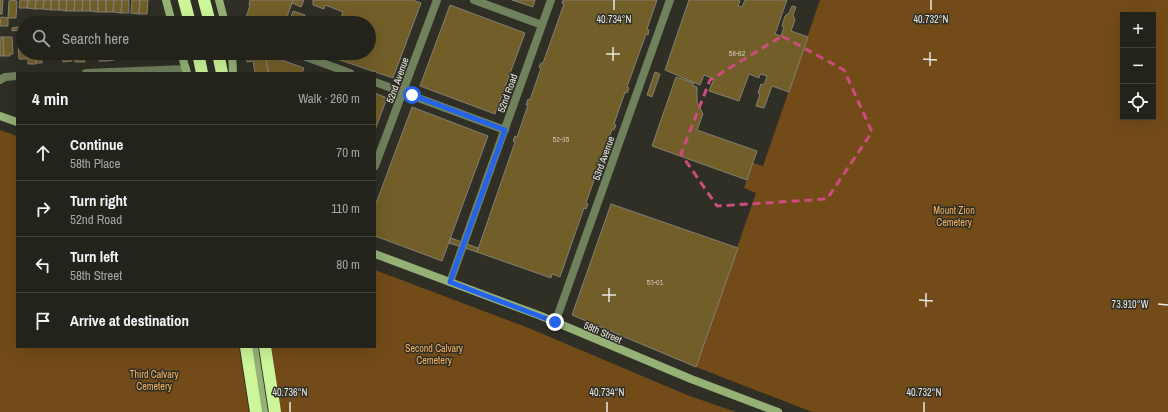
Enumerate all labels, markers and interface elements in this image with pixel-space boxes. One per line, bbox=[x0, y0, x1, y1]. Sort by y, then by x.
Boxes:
map controls bbox=[1120, 12, 1156, 120]
button: + bbox=[1120, 12, 1156, 48]
text: 40.734°N bbox=[597, 13, 632, 26]
text: 40.732°N bbox=[914, 13, 949, 26]
search box bbox=[16, 16, 376, 60]
icon: search bbox=[30, 27, 52, 49]
text: Search here bbox=[62, 28, 129, 49]
house number: 58-62 bbox=[729, 48, 746, 58]
button: − bbox=[1120, 48, 1156, 84]
street label: 52nd Avenue bbox=[383, 55, 412, 105]
street label: 52nd Road bbox=[495, 72, 520, 114]
button: locate bbox=[1120, 84, 1156, 120]
route start bbox=[403, 86, 421, 104]
text: 4 min bbox=[32, 87, 68, 110]
text: Walk · 260 m bbox=[298, 90, 360, 107]
text: Continue bbox=[70, 134, 123, 155]
house number: 52-35 bbox=[553, 134, 570, 144]
street label: 53rd Avenue bbox=[590, 134, 618, 182]
icon: ahead bbox=[32, 142, 54, 164]
text: 70 m bbox=[336, 144, 360, 161]
text: 58th Place bbox=[70, 155, 120, 172]
text: Turn right bbox=[70, 190, 127, 211]
icon: right bbox=[32, 198, 54, 220]
text: 110 m bbox=[331, 200, 360, 217]
park label: Mount Zion Cemetery bbox=[933, 204, 975, 229]
text: 52nd Road bbox=[70, 211, 122, 228]
text: Turn left bbox=[70, 246, 118, 267]
icon: left bbox=[32, 254, 54, 276]
text: 80 m bbox=[336, 256, 360, 273]
text: 58th Street bbox=[70, 267, 122, 284]
house number: 53-01 bbox=[647, 277, 664, 287]
text: 73.910°W bbox=[1112, 298, 1149, 311]
icon: arrive bbox=[32, 310, 54, 332]
text: Arrive at destination bbox=[70, 310, 189, 331]
route end bbox=[546, 313, 564, 331]
street label: 58th Street bbox=[582, 319, 624, 347]
park label: Second Calvary Cemetery bbox=[405, 342, 464, 367]
park label: Third Calvary Cemetery bbox=[129, 368, 180, 393]
text: 40.736°N bbox=[273, 386, 308, 399]
text: 40.734°N bbox=[590, 386, 625, 399]
text: 40.732°N bbox=[907, 386, 942, 399]

